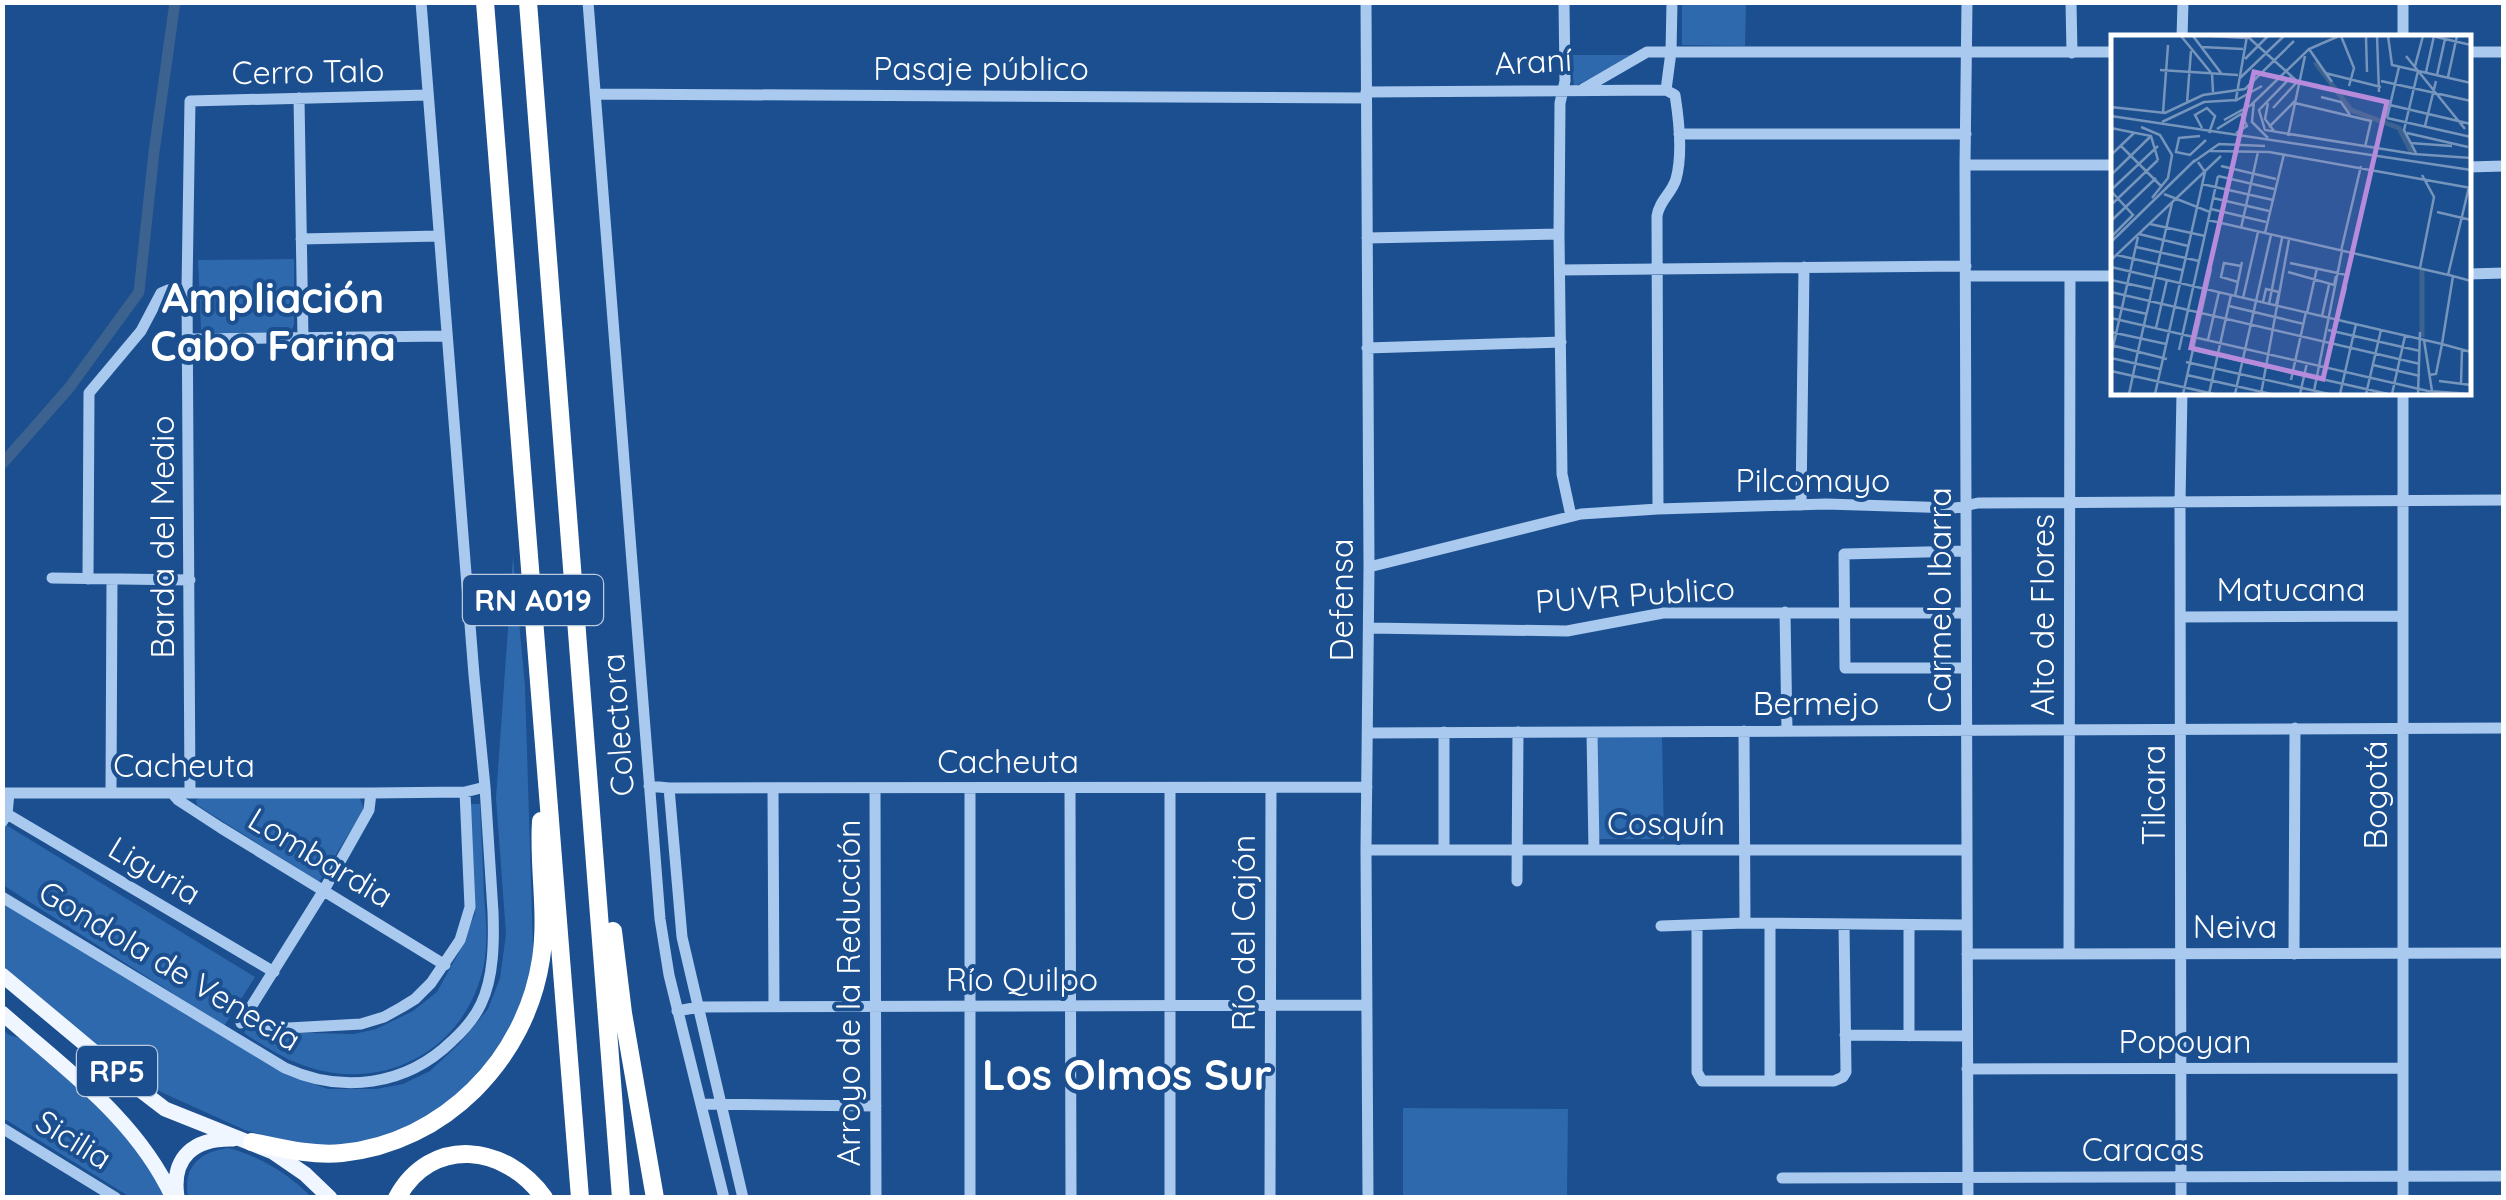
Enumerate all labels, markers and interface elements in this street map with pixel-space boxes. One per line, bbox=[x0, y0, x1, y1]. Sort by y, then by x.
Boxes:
inset map bbox=[2111, 35, 2471, 395]
street label: Araní bbox=[1493, 39, 1573, 83]
street label: Pasaje público bbox=[873, 48, 1089, 88]
street label: Cerro Talo bbox=[231, 50, 385, 92]
district label: Ampliación Cabo Farina bbox=[150, 271, 396, 372]
street label: Barda del Medio bbox=[142, 415, 182, 659]
street label: Pilcomayo bbox=[1736, 460, 1890, 500]
street label: Carmelo Ibarra bbox=[1919, 487, 1959, 713]
street label: Alto de Flores bbox=[2022, 514, 2062, 716]
street label: Defensa bbox=[1321, 539, 1361, 661]
street label: PUVR Publico bbox=[1534, 567, 1736, 621]
street label: Matucana bbox=[2217, 569, 2365, 609]
road number: RN A019 bbox=[463, 575, 603, 625]
street label: Colectora bbox=[592, 652, 642, 798]
street label: Bermejo bbox=[1753, 683, 1879, 723]
street label: Bogotá bbox=[2355, 740, 2395, 850]
street label: Cacheuta bbox=[937, 741, 1079, 781]
street label: Cacheuta bbox=[113, 745, 255, 785]
street label: Tilcara bbox=[2133, 745, 2173, 845]
street label: Lombardia bbox=[241, 798, 401, 916]
street label: Cosquín bbox=[1607, 803, 1725, 843]
street label: Arroyo de la Reducción bbox=[828, 819, 868, 1167]
street label: Liguria bbox=[102, 827, 208, 913]
street label: Río del Cajón bbox=[1223, 835, 1263, 1031]
street label: Gondola de Venecia bbox=[32, 871, 308, 1059]
street label: Neiva bbox=[2193, 906, 2277, 946]
street label: Río Quilpo bbox=[946, 959, 1098, 999]
street label: Popoyan bbox=[2119, 1021, 2251, 1061]
road number: RP5 bbox=[77, 1046, 157, 1096]
district label: Los Olmos Sur bbox=[982, 1048, 1272, 1101]
street label: Sicilia bbox=[29, 1100, 119, 1178]
street label: Caracas bbox=[2082, 1129, 2204, 1169]

